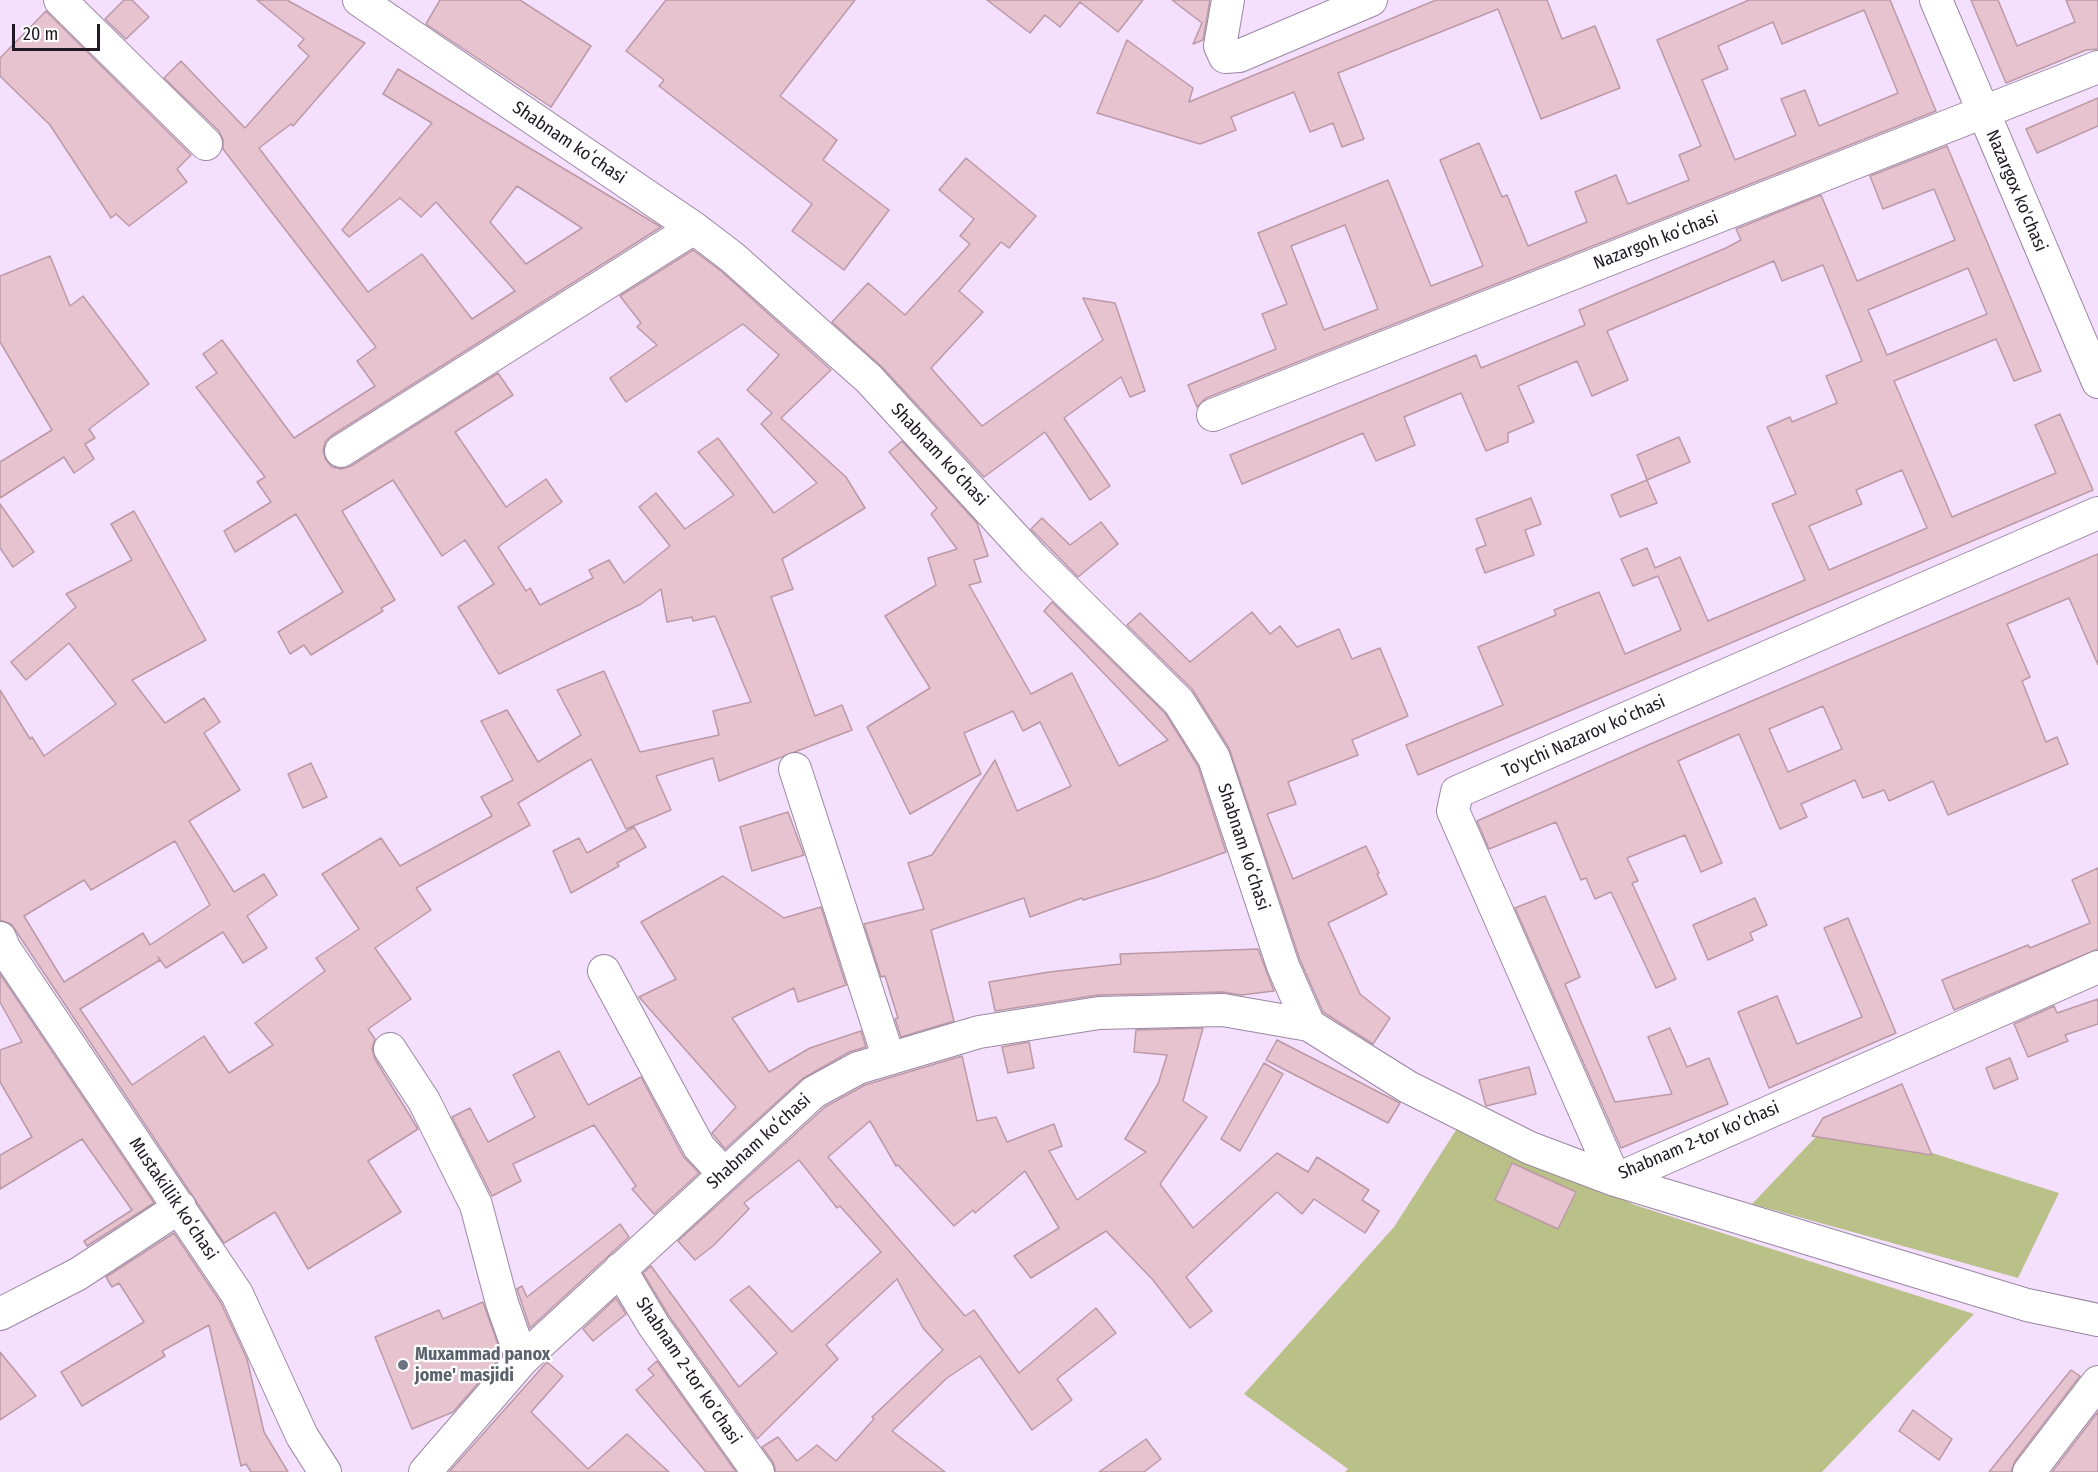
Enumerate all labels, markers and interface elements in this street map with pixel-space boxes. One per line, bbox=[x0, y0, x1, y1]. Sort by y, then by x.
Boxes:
scale bar bbox=[15, 12, 104, 50]
text: 20 m bbox=[23, 23, 58, 45]
street label: Shabnam koʻchasi bbox=[508, 97, 630, 189]
street label: Nazargox ko'chasi bbox=[1981, 127, 2051, 255]
street label: Nazargoh koʻchasi bbox=[1591, 207, 1721, 275]
street label: Shabnam koʻchasi bbox=[886, 399, 992, 511]
street label: To'ychi Nazarov koʻchasi bbox=[1499, 691, 1669, 783]
street label: Shabnam koʻchasi bbox=[1212, 781, 1274, 913]
street label: Shabnam koʻchasi bbox=[703, 1090, 815, 1194]
street label: Shabnam 2-tor koʼchasi bbox=[1615, 1097, 1783, 1185]
street label: Mustakillik koʻchasi bbox=[124, 1134, 222, 1264]
street label: Shabnam 2-tor koʼchasi bbox=[631, 1293, 745, 1449]
place label: Muxammad panox jome' masjidi bbox=[415, 1344, 550, 1386]
marker: Muxammad panox jome' masjidi bbox=[396, 1358, 410, 1372]

